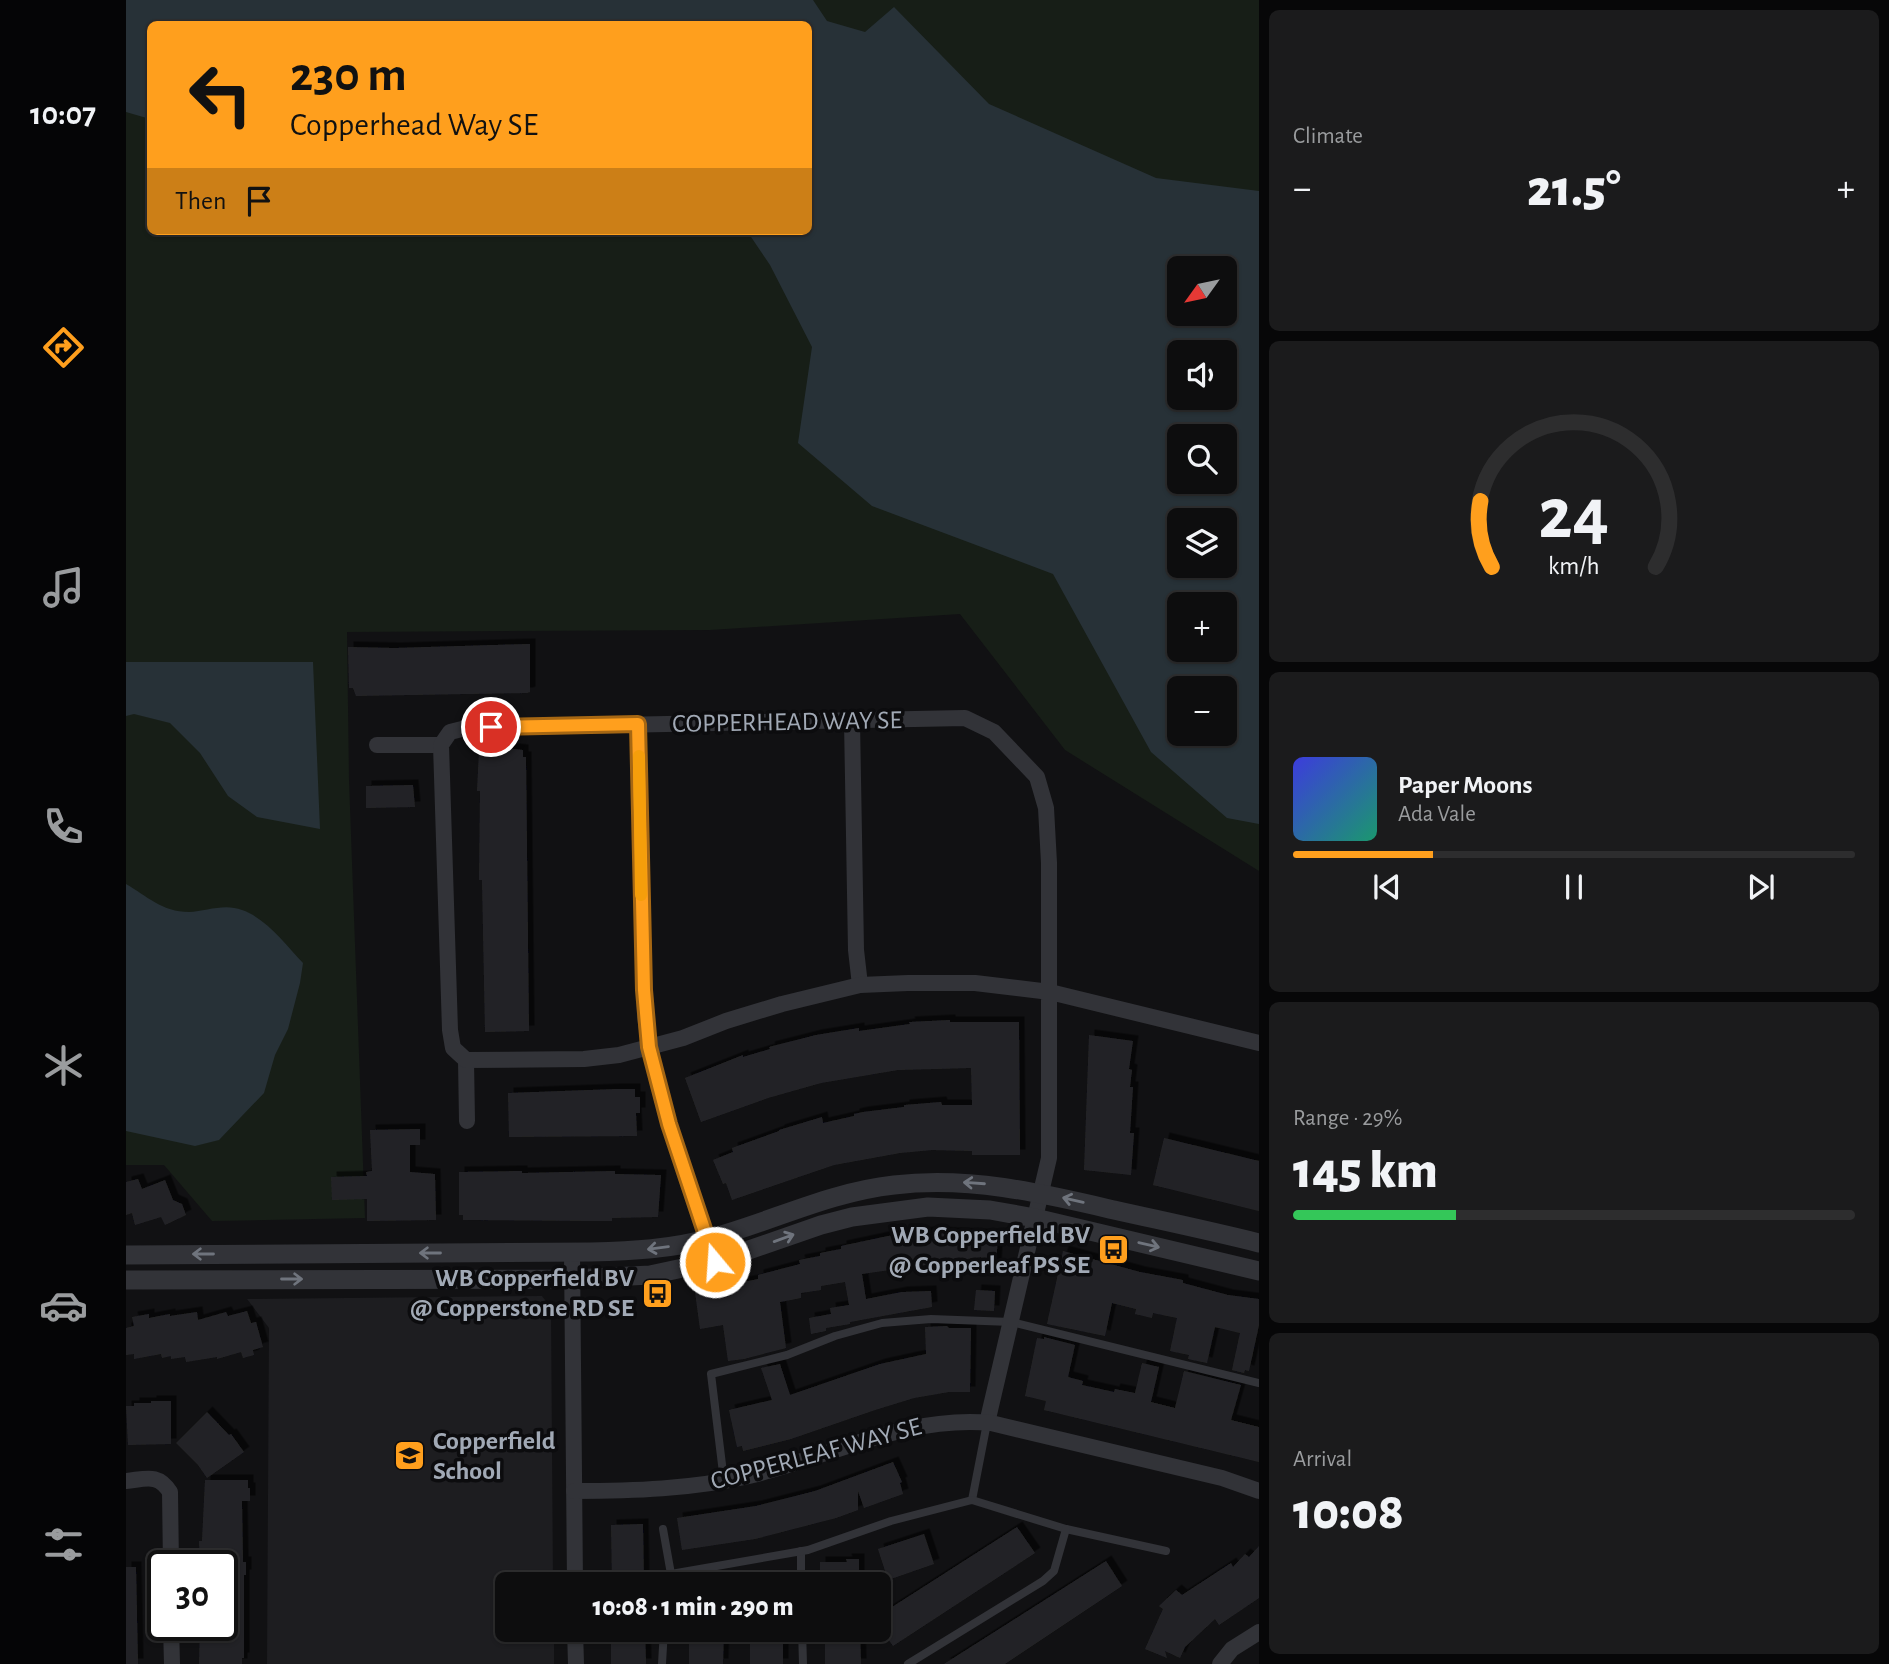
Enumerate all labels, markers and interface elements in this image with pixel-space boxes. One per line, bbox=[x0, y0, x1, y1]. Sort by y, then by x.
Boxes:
icon: left bbox=[175, 49, 266, 140]
text: 230 m bbox=[290, 51, 407, 100]
text: 10:07 bbox=[30, 98, 96, 130]
text: Copperhead Way SE bbox=[290, 109, 538, 141]
text: Climate bbox=[1293, 125, 1363, 148]
text: 21.5° bbox=[1527, 163, 1621, 215]
text: − bbox=[1293, 170, 1311, 208]
text: + bbox=[1837, 170, 1855, 208]
icon: arrive bbox=[240, 182, 278, 220]
text: Then bbox=[175, 188, 226, 214]
north arrow bbox=[1167, 256, 1237, 326]
map controls bbox=[1167, 256, 1237, 746]
icon: directions bbox=[39, 323, 88, 372]
button: sound bbox=[1167, 340, 1237, 410]
button: search bbox=[1167, 424, 1237, 494]
text: 24 bbox=[1539, 480, 1609, 553]
button: layers bbox=[1167, 508, 1237, 578]
text: km/h bbox=[1548, 554, 1600, 579]
icon: music bbox=[39, 563, 88, 612]
button: + bbox=[1167, 592, 1237, 662]
button: − bbox=[1167, 676, 1237, 746]
pin bbox=[461, 697, 521, 757]
street label: COPPERHEAD WAY SE bbox=[672, 707, 902, 737]
icon: arrive bbox=[472, 708, 510, 746]
text: Paper Moons bbox=[1398, 772, 1533, 798]
icon: phone bbox=[39, 802, 88, 851]
text: Ada Vale bbox=[1398, 803, 1476, 826]
icon: previous bbox=[1368, 868, 1406, 906]
icon: pause bbox=[1555, 868, 1593, 906]
icon: next bbox=[1742, 868, 1780, 906]
icon: climate bbox=[39, 1041, 88, 1090]
text: Range · 29% bbox=[1293, 1107, 1402, 1130]
text: 145 km bbox=[1293, 1145, 1438, 1197]
one-way arrow bbox=[963, 1176, 986, 1189]
one-way arrow bbox=[1062, 1193, 1085, 1207]
place label: WB Copperfield BV @ Copperleaf PS SE bbox=[889, 1222, 1091, 1278]
position arrow bbox=[678, 1225, 752, 1299]
one-way arrow bbox=[772, 1231, 794, 1243]
bus stop icon: WB Copperfield BV @ Copperleaf PS SE bbox=[1096, 1233, 1130, 1267]
one-way arrow bbox=[1137, 1239, 1160, 1252]
one-way arrow bbox=[647, 1242, 669, 1255]
one-way arrow bbox=[419, 1246, 442, 1260]
one-way arrow bbox=[191, 1247, 214, 1261]
place label: WB Copperfield BV @ Copperstone RD SE bbox=[410, 1265, 635, 1321]
one-way arrow bbox=[280, 1272, 303, 1286]
bus stop icon: WB Copperfield BV @ Copperstone RD SE bbox=[640, 1276, 674, 1310]
icon: car bbox=[39, 1281, 88, 1330]
street label: COPPERLEAF WAY SE bbox=[708, 1413, 924, 1495]
place label: Copperfield School bbox=[433, 1428, 556, 1484]
school or university icon: Copperfield School bbox=[393, 1439, 427, 1473]
text: Arrival bbox=[1293, 1448, 1352, 1471]
text: 10:08 bbox=[1293, 1486, 1404, 1538]
icon: filters bbox=[39, 1520, 88, 1569]
speed limit sign: 30 bbox=[147, 1550, 238, 1641]
text: 10:08 · 1 min · 290 m bbox=[592, 1594, 794, 1620]

